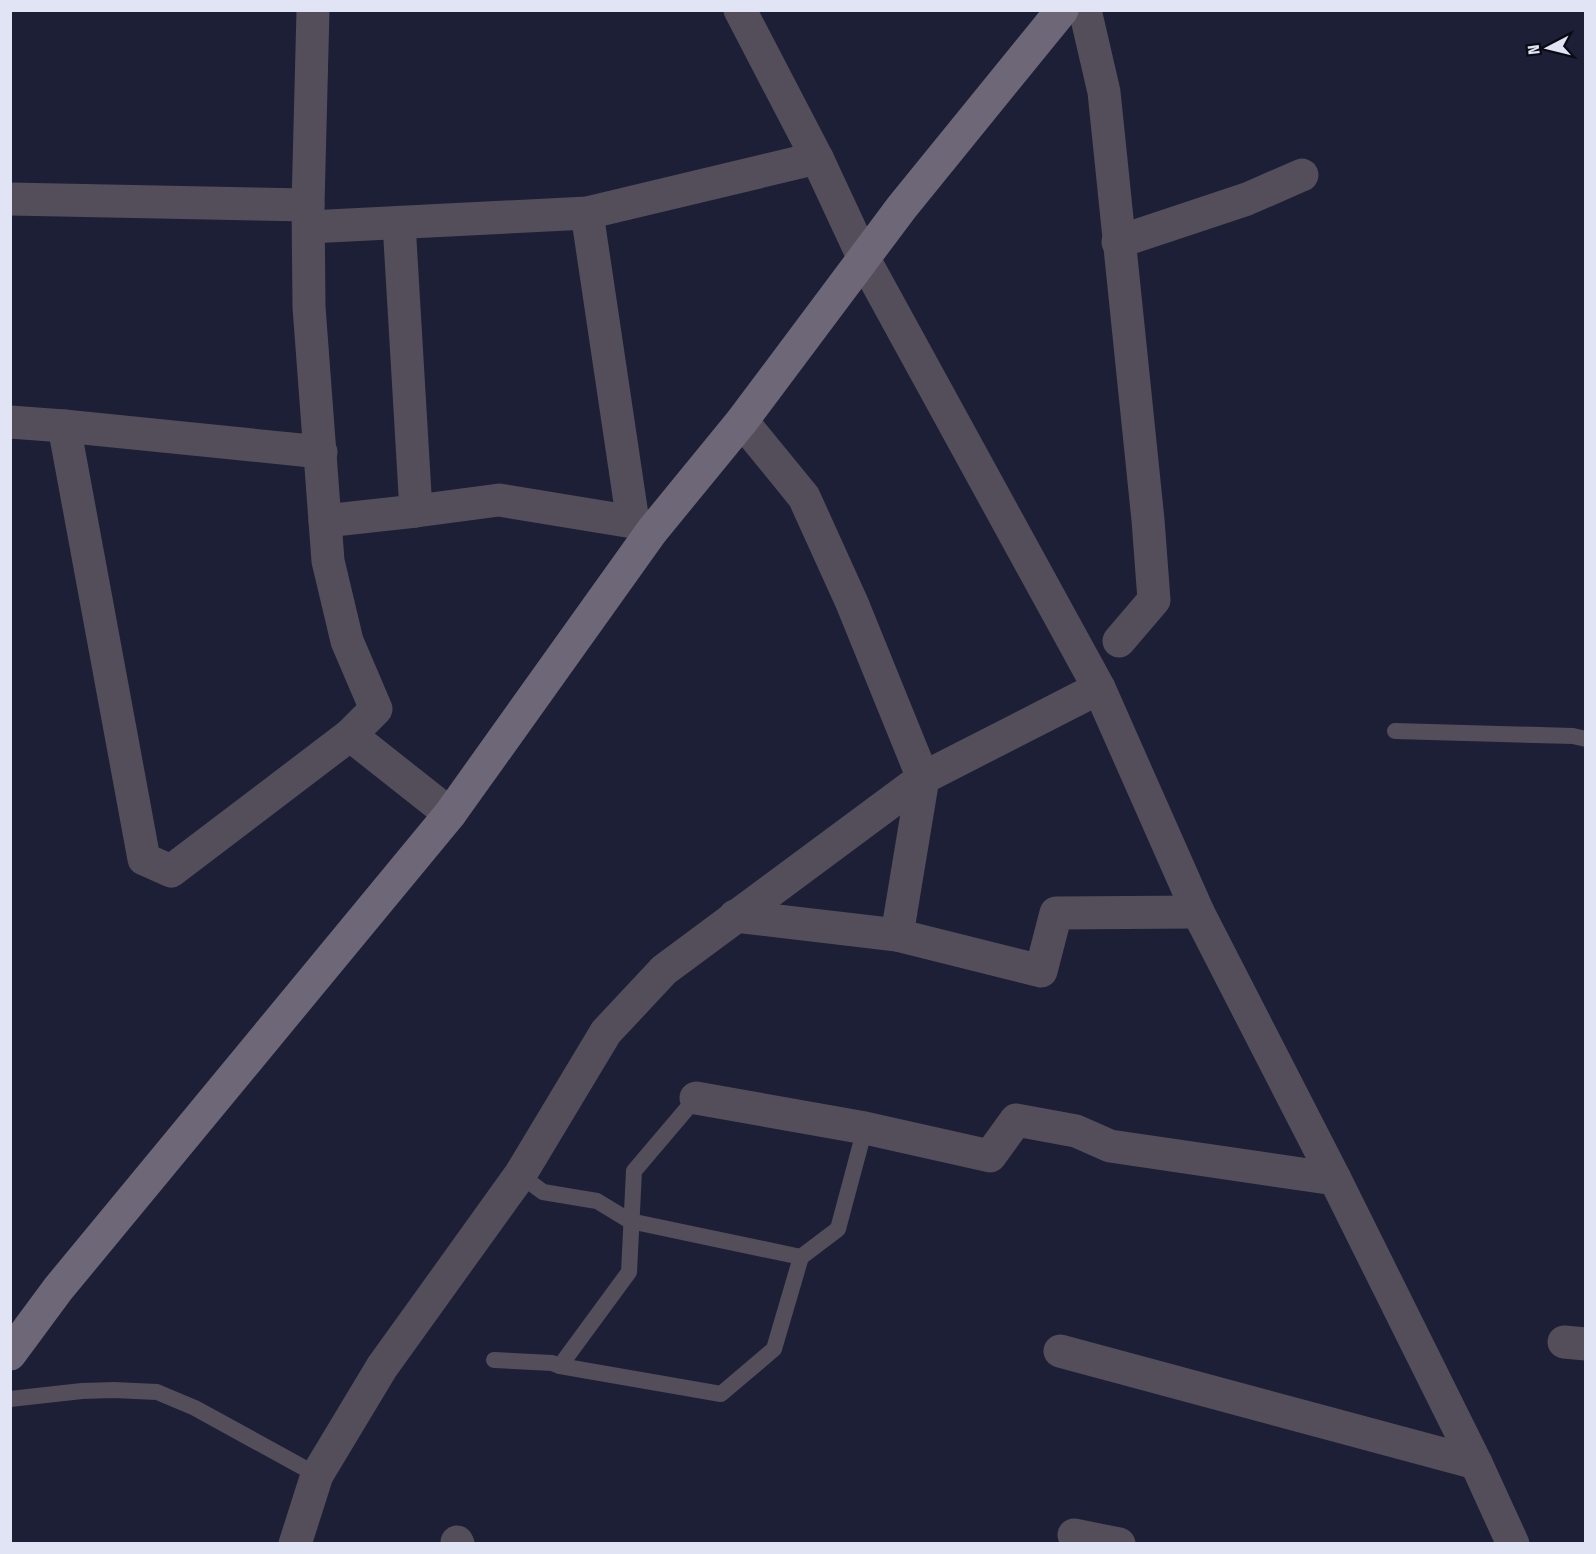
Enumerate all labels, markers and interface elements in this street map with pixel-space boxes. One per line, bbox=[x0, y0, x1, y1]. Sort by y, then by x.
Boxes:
north arrow bbox=[1518, 18, 1578, 78]
text: N bbox=[1524, 44, 1544, 56]

